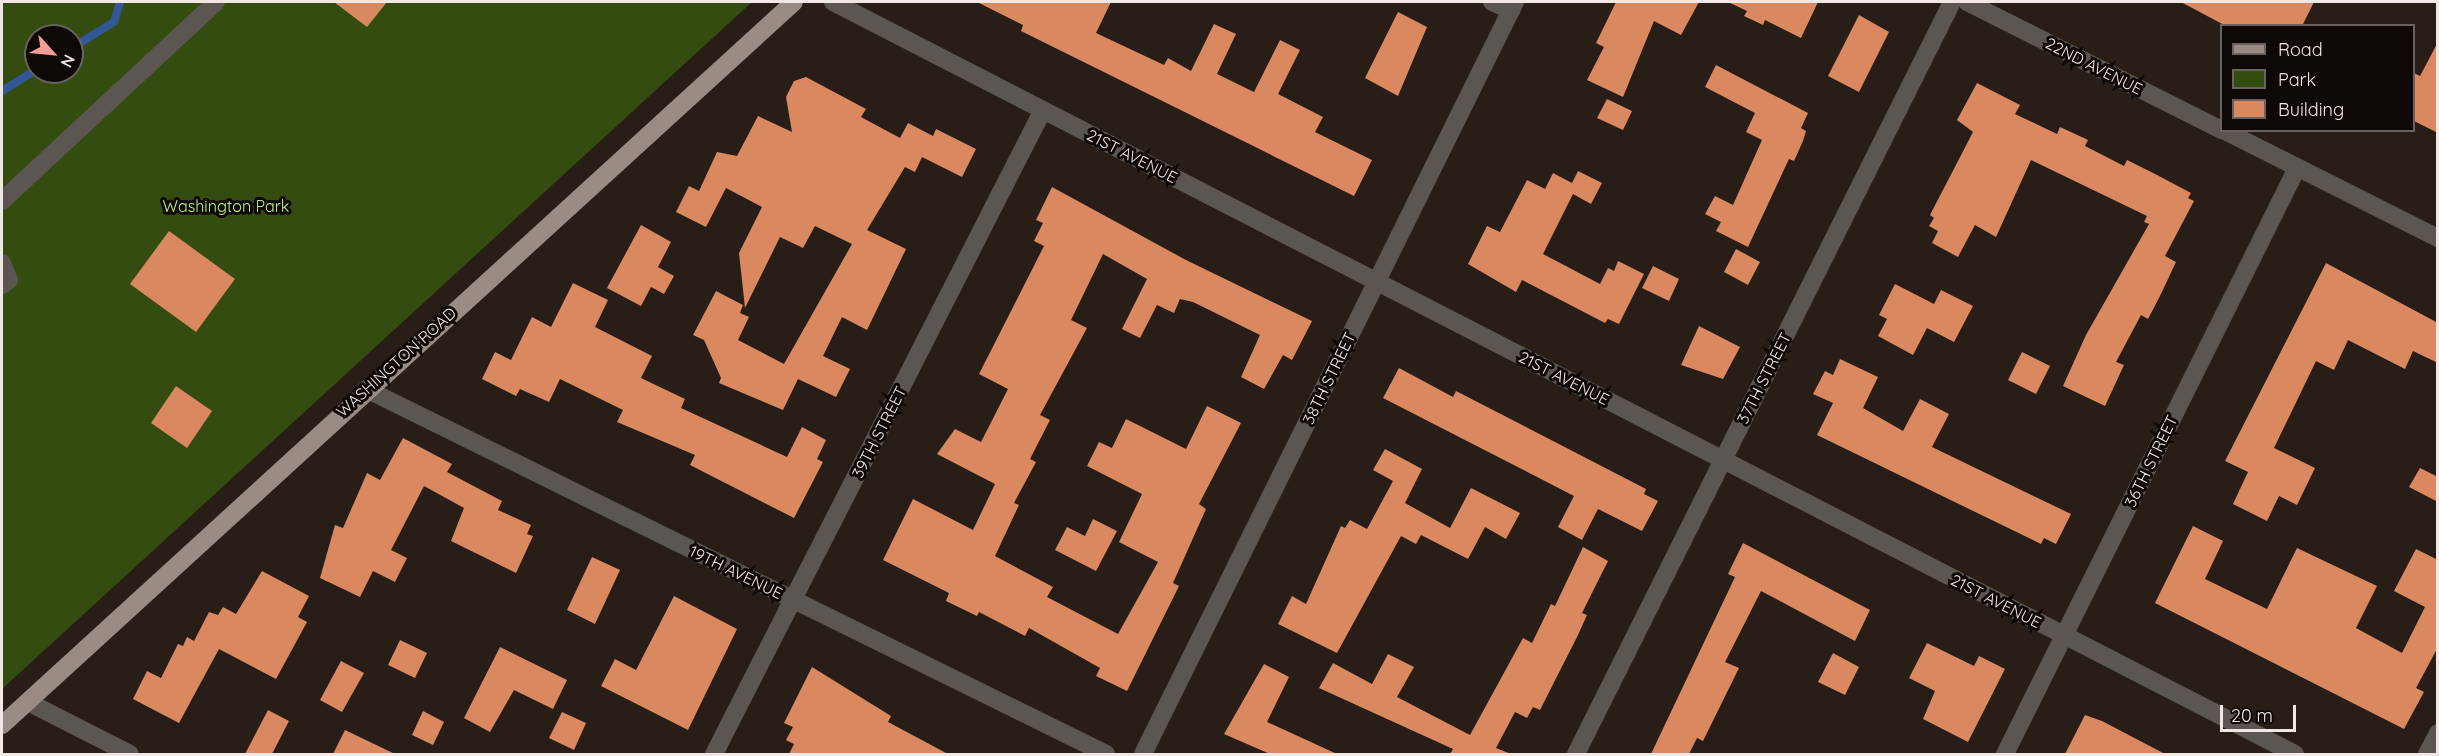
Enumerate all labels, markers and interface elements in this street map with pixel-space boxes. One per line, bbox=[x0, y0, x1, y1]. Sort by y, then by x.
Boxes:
north arrow bbox=[24, 24, 84, 84]
legend bbox=[2220, 24, 2415, 132]
street label: 22ND AVENUE bbox=[2042, 33, 2146, 99]
text: Road bbox=[2278, 38, 2323, 61]
text: N bbox=[57, 51, 80, 71]
text: Park bbox=[2278, 68, 2316, 91]
text: Building bbox=[2278, 98, 2344, 121]
street label: 21ST AVENUE bbox=[1084, 125, 1180, 187]
park label: Washington Park bbox=[163, 196, 289, 216]
street label: WASHINGTON ROAD bbox=[332, 303, 460, 421]
street label: 38TH STREET bbox=[1298, 329, 1360, 427]
street label: 37TH STREET bbox=[1733, 329, 1795, 427]
street label: 21ST AVENUE bbox=[1516, 347, 1612, 409]
street label: 39TH STREET bbox=[848, 383, 910, 481]
street label: 36TH STREET bbox=[2121, 412, 2181, 510]
street label: 19TH AVENUE bbox=[686, 541, 786, 603]
street label: 21ST AVENUE bbox=[1948, 570, 2044, 632]
scale bar bbox=[2223, 693, 2300, 731]
text: 20 m bbox=[2231, 704, 2273, 727]

